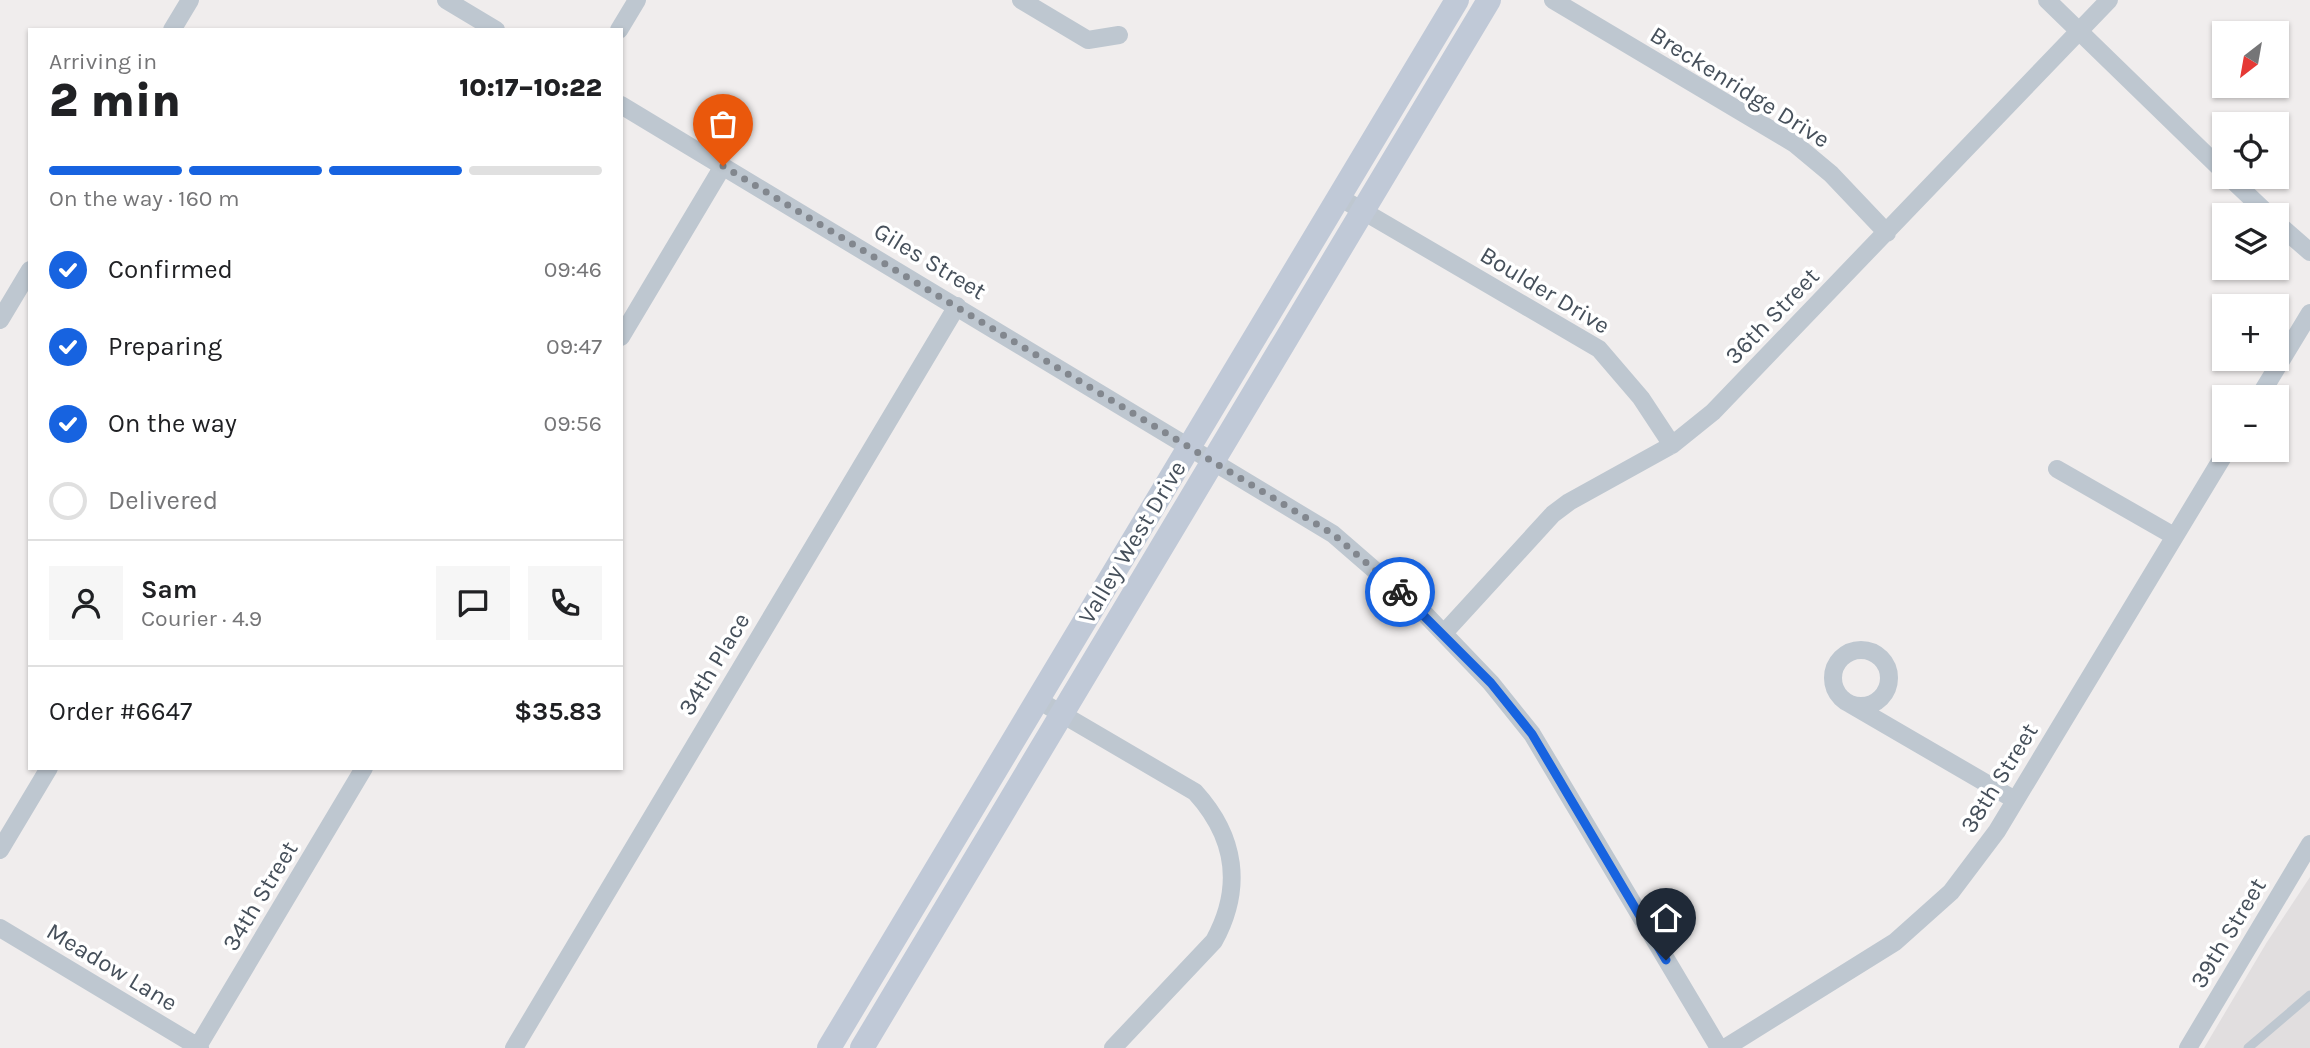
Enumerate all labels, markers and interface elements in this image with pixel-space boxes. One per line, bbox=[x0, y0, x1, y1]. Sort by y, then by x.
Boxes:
street label: Breckenridge Drive bbox=[1645, 20, 1835, 154]
north arrow bbox=[2212, 21, 2289, 98]
map controls bbox=[2212, 21, 2289, 462]
text: Arriving in bbox=[49, 48, 157, 75]
text: 10:17–10:22 bbox=[459, 72, 602, 103]
text: 2 min bbox=[49, 74, 181, 128]
pin bbox=[693, 94, 753, 166]
icon: bag bbox=[704, 105, 742, 143]
button: locate bbox=[2212, 112, 2289, 189]
text: On the way · 160 m bbox=[49, 185, 239, 212]
button: layers bbox=[2212, 203, 2289, 280]
street label: Giles Street bbox=[869, 217, 991, 305]
street label: Boulder Drive bbox=[1475, 240, 1615, 340]
icon: check bbox=[49, 251, 87, 289]
text: Confirmed bbox=[108, 254, 233, 285]
text: 09:46 bbox=[544, 256, 602, 283]
street label: 36th Street bbox=[1719, 262, 1825, 370]
button: + bbox=[2212, 294, 2289, 371]
icon: check bbox=[49, 328, 87, 366]
text: Preparing bbox=[108, 331, 222, 362]
text: 09:47 bbox=[546, 333, 602, 360]
button: − bbox=[2212, 385, 2289, 462]
icon: check bbox=[49, 405, 87, 443]
text: On the way bbox=[108, 408, 237, 439]
text: 09:56 bbox=[544, 410, 602, 437]
street label: Valley West Drive bbox=[1072, 456, 1192, 628]
text: Delivered bbox=[108, 485, 218, 516]
courier bbox=[1365, 557, 1435, 627]
button: person bbox=[49, 566, 123, 640]
button: chat bbox=[436, 566, 510, 640]
button: phone bbox=[528, 566, 602, 640]
icon: bike bbox=[1381, 573, 1419, 611]
text: Sam bbox=[141, 574, 197, 605]
text: Courier · 4.9 bbox=[141, 605, 262, 632]
street label: 34th Place bbox=[672, 608, 756, 720]
text: Order #6647 bbox=[49, 696, 192, 727]
text: $35.83 bbox=[514, 696, 602, 727]
street label: 38th Street bbox=[1954, 718, 2044, 838]
street label: 34th Street bbox=[216, 836, 304, 956]
street label: 39th Street bbox=[2184, 873, 2272, 993]
pin bbox=[1636, 888, 1696, 960]
icon: home bbox=[1647, 899, 1685, 937]
street label: Meadow Lane bbox=[42, 917, 182, 1017]

